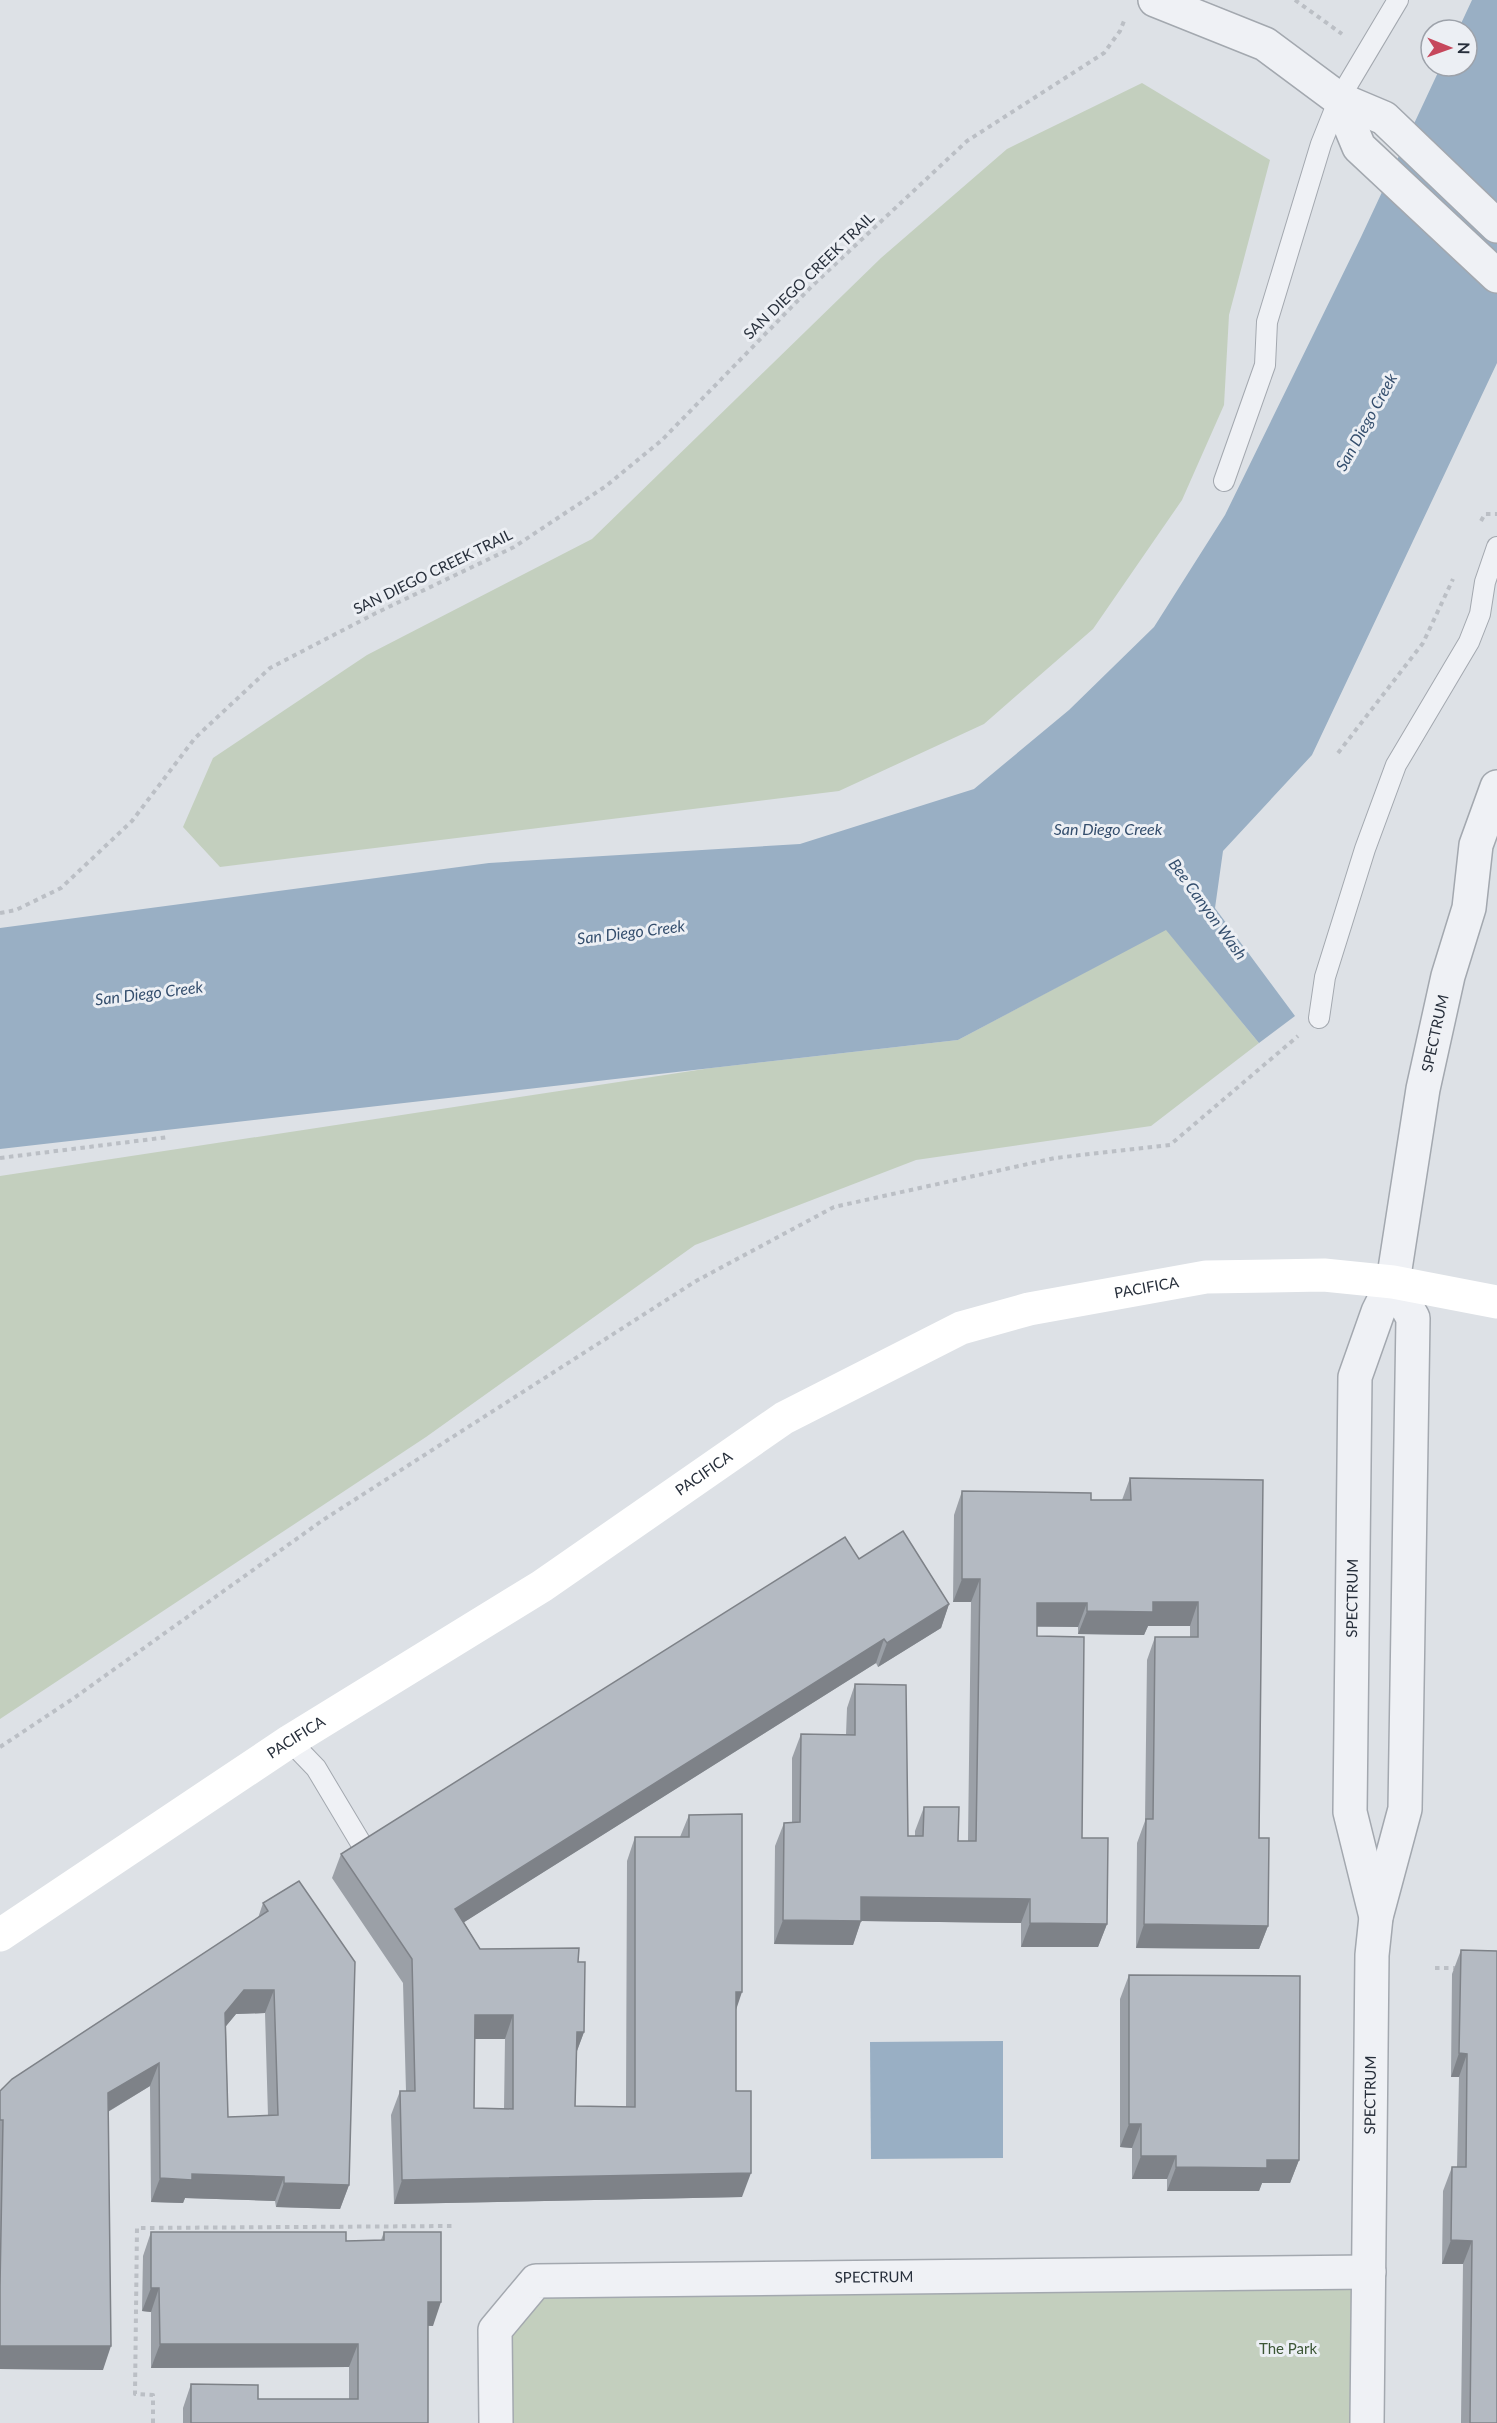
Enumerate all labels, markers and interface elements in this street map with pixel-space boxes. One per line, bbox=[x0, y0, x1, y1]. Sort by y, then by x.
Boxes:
north arrow bbox=[1419, 18, 1479, 78]
text: N bbox=[1455, 42, 1474, 55]
street label: SAN DIEGO CREEK TRAIL bbox=[739, 208, 878, 342]
water label: San Diego Creek bbox=[1331, 369, 1400, 474]
street label: SAN DIEGO CREEK TRAIL bbox=[350, 525, 515, 617]
water label: San Diego Creek bbox=[1054, 819, 1163, 838]
water label: Bee Canyon Wash bbox=[1165, 855, 1251, 963]
water label: San Diego Creek bbox=[576, 915, 686, 948]
water label: San Diego Creek bbox=[94, 976, 204, 1009]
street label: SPECTRUM bbox=[1417, 993, 1452, 1074]
street label: PACIFICA bbox=[1113, 1272, 1181, 1301]
street label: PACIFICA bbox=[672, 1446, 736, 1499]
street label: SPECTRUM bbox=[1342, 1559, 1361, 1638]
street label: PACIFICA bbox=[263, 1711, 329, 1762]
street label: SPECTRUM bbox=[1360, 2056, 1379, 2135]
street label: SPECTRUM bbox=[835, 2267, 914, 2286]
park label: The Park bbox=[1259, 2339, 1317, 2357]

